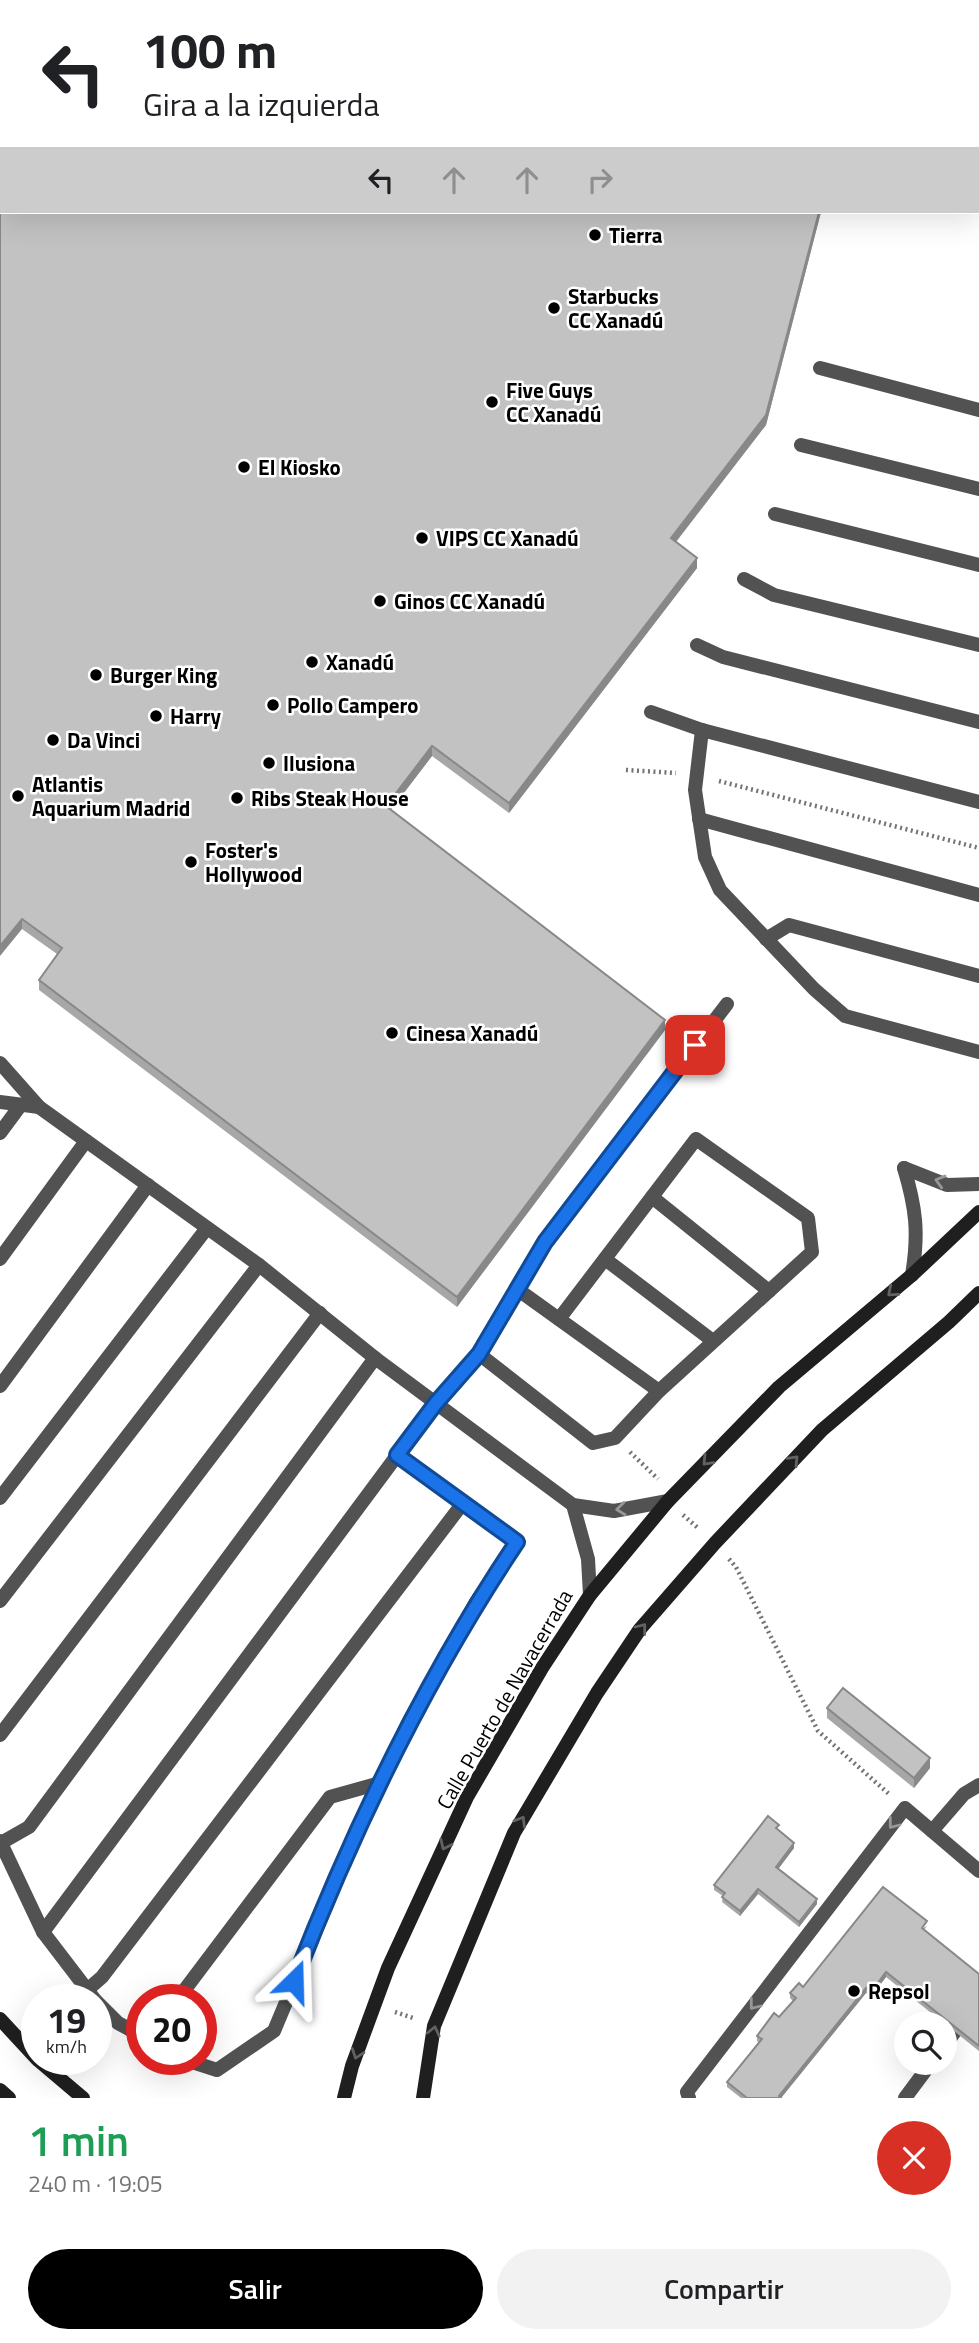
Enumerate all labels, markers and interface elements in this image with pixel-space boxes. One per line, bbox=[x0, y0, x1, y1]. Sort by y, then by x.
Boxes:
text: 100 m bbox=[143, 12, 277, 87]
icon: left bbox=[28, 28, 119, 119]
text: Gira a la izquierda bbox=[143, 80, 379, 128]
icon: left bbox=[362, 161, 400, 199]
icon: ahead bbox=[435, 161, 473, 199]
icon: ahead bbox=[508, 161, 546, 199]
icon: right bbox=[581, 161, 619, 199]
place label: Tierra bbox=[609, 219, 663, 251]
marker: Tierra bbox=[587, 227, 603, 243]
place label: Starbucks CC Xanadú bbox=[568, 280, 664, 336]
marker: Starbucks CC Xanadú bbox=[546, 300, 562, 316]
place label: Five Guys CC Xanadú bbox=[506, 374, 602, 430]
marker: Five Guys CC Xanadú bbox=[484, 394, 500, 410]
place label: El Kiosko bbox=[258, 451, 341, 483]
marker: El Kiosko bbox=[236, 459, 252, 475]
place label: VIPS CC Xanadú bbox=[436, 522, 579, 554]
marker: VIPS CC Xanadú bbox=[414, 530, 430, 546]
place label: Ginos CC Xanadú bbox=[394, 585, 545, 617]
marker: Ginos CC Xanadú bbox=[372, 593, 388, 609]
place label: Xanadú bbox=[326, 646, 394, 678]
marker: Xanadú bbox=[304, 654, 320, 670]
place label: Burger King bbox=[110, 659, 217, 691]
marker: Burger King bbox=[88, 667, 104, 683]
place label: Pollo Campero bbox=[287, 689, 419, 721]
marker: Pollo Campero bbox=[265, 697, 281, 713]
place label: Harry bbox=[170, 700, 222, 732]
marker: Harry bbox=[148, 708, 164, 724]
place label: Da Vinci bbox=[67, 724, 140, 756]
marker: Da Vinci bbox=[45, 732, 61, 748]
place label: Ilusiona bbox=[283, 747, 355, 779]
marker: Ilusiona bbox=[261, 755, 277, 771]
place label: Atlantis Aquarium Madrid bbox=[32, 768, 190, 824]
place label: Ribs Steak House bbox=[251, 782, 409, 814]
marker: Atlantis Aquarium Madrid bbox=[10, 788, 26, 804]
marker: Ribs Steak House bbox=[229, 790, 245, 806]
place label: Foster's Hollywood bbox=[205, 834, 302, 890]
marker: Foster's Hollywood bbox=[183, 854, 199, 870]
pin bbox=[665, 1015, 725, 1075]
place label: Cinesa Xanadú bbox=[406, 1017, 538, 1049]
marker: Cinesa Xanadú bbox=[384, 1025, 400, 1041]
icon: arrive bbox=[676, 1026, 714, 1064]
one-way arrow bbox=[935, 1175, 947, 1189]
one-way arrow bbox=[888, 1283, 900, 1296]
one-way arrow bbox=[702, 1453, 715, 1466]
one-way arrow bbox=[786, 1455, 799, 1468]
one-way arrow bbox=[615, 1501, 627, 1516]
street label: Calle Puerto de Navacerrada bbox=[428, 1583, 580, 1815]
one-way arrow bbox=[633, 1624, 646, 1636]
one-way arrow bbox=[513, 1816, 526, 1828]
one-way arrow bbox=[888, 1817, 901, 1829]
one-way arrow bbox=[439, 1838, 453, 1850]
position arrow bbox=[257, 1944, 331, 2018]
place label: Repsol bbox=[868, 1975, 930, 2007]
marker: Repsol bbox=[846, 1983, 862, 1999]
speed limit sign: 20 bbox=[126, 1984, 217, 2075]
text: 19 bbox=[47, 1993, 86, 2047]
one-way arrow bbox=[750, 1997, 762, 2009]
map controls bbox=[894, 2012, 957, 2075]
button: search bbox=[894, 2012, 957, 2075]
one-way arrow bbox=[426, 2025, 440, 2037]
text: km/h bbox=[46, 2033, 87, 2060]
one-way arrow bbox=[351, 2047, 365, 2059]
text: 1 min bbox=[28, 2108, 129, 2172]
button: close bbox=[877, 2121, 951, 2195]
text: 240 m · 19:05 bbox=[28, 2166, 163, 2201]
button: Salir bbox=[28, 2249, 483, 2329]
button: Compartir bbox=[497, 2249, 951, 2329]

